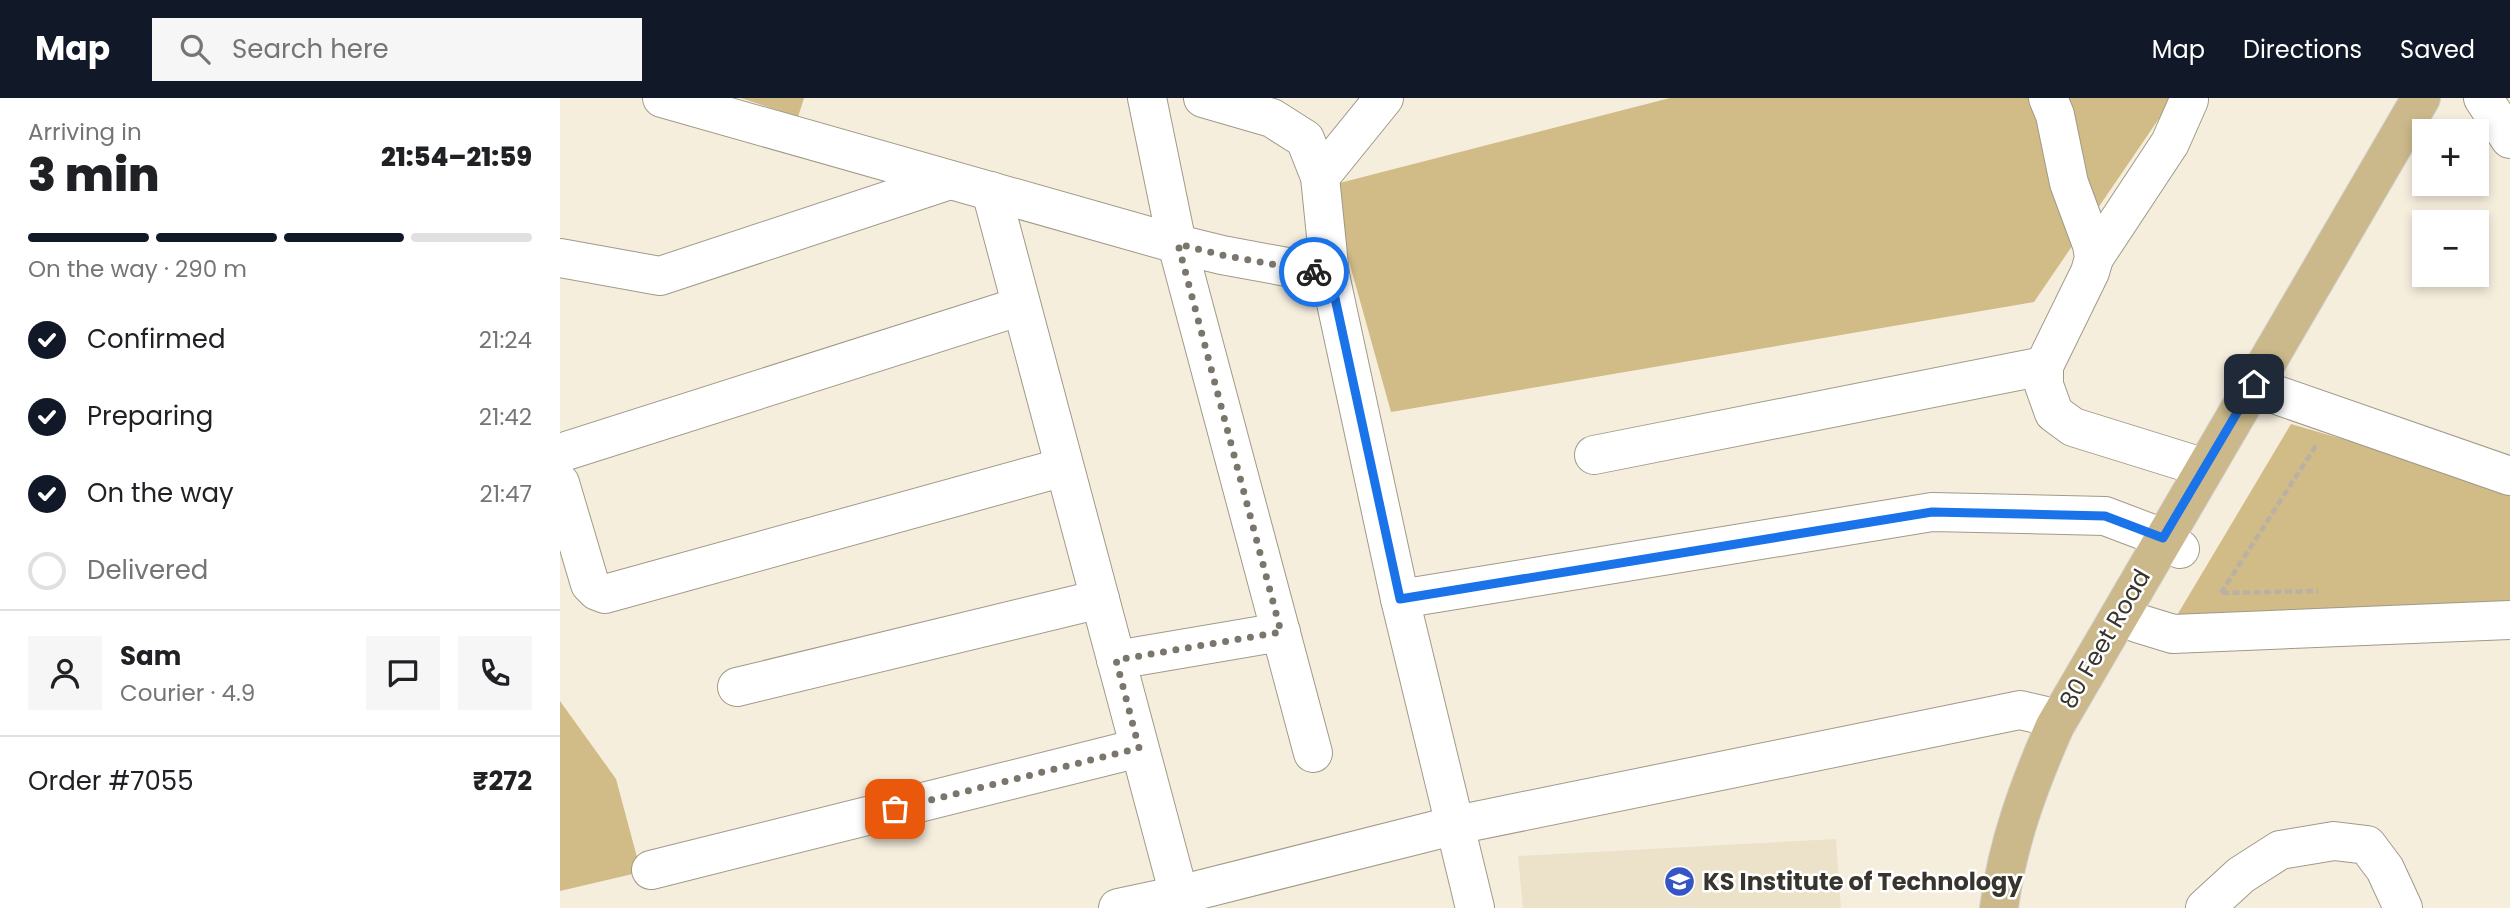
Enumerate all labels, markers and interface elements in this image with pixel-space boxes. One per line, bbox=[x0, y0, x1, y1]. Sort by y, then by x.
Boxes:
search box bbox=[152, 18, 642, 81]
text: Map bbox=[35, 25, 110, 72]
icon: search bbox=[176, 30, 214, 68]
text: Search here bbox=[232, 31, 389, 67]
text: Map bbox=[2152, 33, 2205, 66]
text: Directions bbox=[2243, 33, 2362, 66]
text: Saved bbox=[2400, 33, 2475, 66]
text: Arriving in bbox=[28, 116, 142, 148]
map controls bbox=[2412, 119, 2489, 287]
button: + bbox=[2412, 119, 2489, 196]
text: 21:54–21:59 bbox=[381, 139, 532, 175]
text: 3 min bbox=[28, 143, 160, 207]
button: − bbox=[2412, 210, 2489, 287]
courier bbox=[1279, 237, 1349, 307]
text: On the way · 290 m bbox=[28, 253, 247, 285]
icon: bike bbox=[1295, 253, 1333, 291]
icon: check bbox=[28, 321, 66, 359]
text: Confirmed bbox=[87, 321, 225, 357]
text: 21:24 bbox=[479, 324, 532, 356]
pin bbox=[2224, 354, 2284, 414]
icon: home bbox=[2235, 365, 2273, 403]
icon: check bbox=[28, 398, 66, 436]
text: Preparing bbox=[87, 398, 213, 434]
text: 21:42 bbox=[479, 401, 532, 433]
icon: check bbox=[28, 475, 66, 513]
text: On the way bbox=[87, 475, 234, 511]
text: 21:47 bbox=[479, 478, 532, 510]
text: Delivered bbox=[87, 552, 208, 588]
street label: 80 Feet Road bbox=[2051, 563, 2158, 715]
button: person bbox=[28, 636, 102, 710]
button: chat bbox=[366, 636, 440, 710]
button: phone bbox=[458, 636, 532, 710]
text: Sam bbox=[120, 638, 181, 674]
text: Courier · 4.9 bbox=[120, 677, 255, 709]
text: Order #7055 bbox=[28, 763, 194, 799]
text: ₹272 bbox=[473, 763, 532, 799]
pin bbox=[865, 779, 925, 839]
icon: bag bbox=[876, 790, 914, 828]
school or university icon: KS Institute of Technology bbox=[1663, 865, 1697, 899]
place label: KS Institute of Technology bbox=[1703, 865, 2023, 898]

